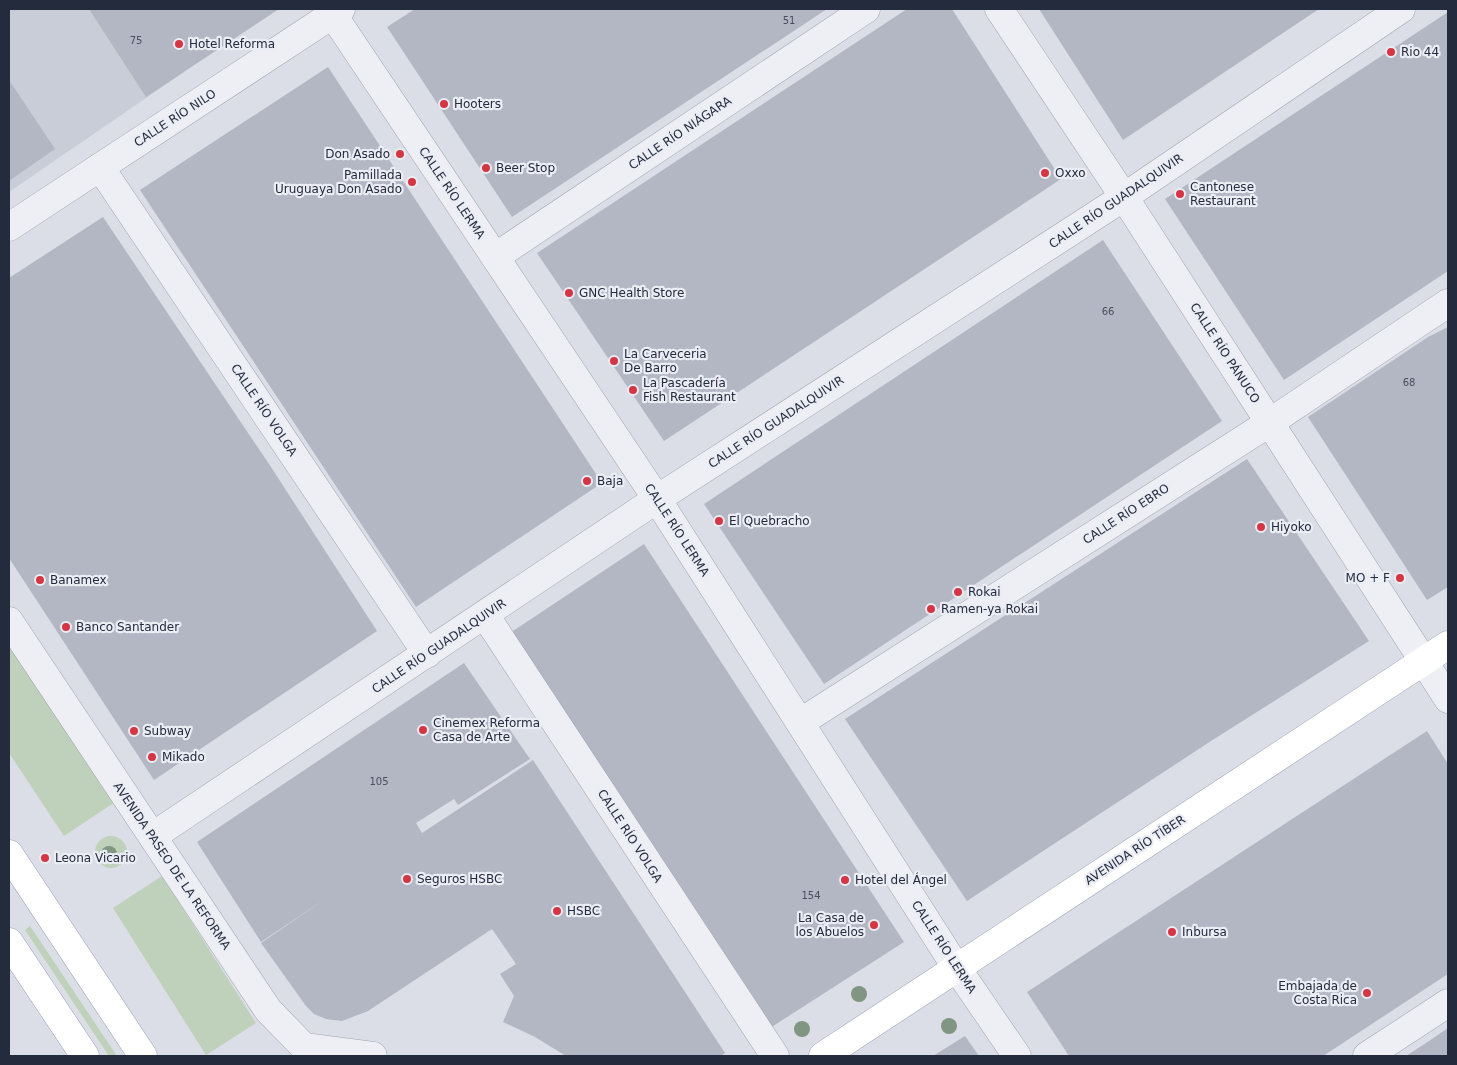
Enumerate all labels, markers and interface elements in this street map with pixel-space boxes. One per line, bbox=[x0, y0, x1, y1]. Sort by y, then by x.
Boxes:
house number: 51 bbox=[783, 15, 795, 26]
house number: 75 bbox=[130, 35, 142, 46]
place label: Hotel Reforma bbox=[189, 37, 275, 51]
marker: Hotel Reforma bbox=[173, 38, 185, 50]
place label: Rio 44 bbox=[1401, 45, 1439, 59]
marker: Rio 44 bbox=[1385, 46, 1397, 58]
street label: CALLE RÍO NILO bbox=[131, 85, 219, 150]
street label: CALLE RÍO NIÁGARA bbox=[626, 92, 735, 173]
place label: Hooters bbox=[454, 97, 501, 111]
marker: Hooters bbox=[438, 98, 450, 110]
street label: CALLE RÍO LERMA bbox=[416, 144, 489, 242]
place label: Don Asado bbox=[325, 147, 390, 161]
marker: Don Asado bbox=[394, 148, 406, 160]
street label: CALLE RÍO GUADALQUIVIR bbox=[1046, 150, 1186, 251]
place label: Beer Stop bbox=[496, 161, 555, 175]
marker: Beer Stop bbox=[480, 162, 492, 174]
place label: Oxxo bbox=[1055, 166, 1086, 180]
marker: Oxxo bbox=[1039, 167, 1051, 179]
place label: Pamillada Uruguaya Don Asado bbox=[275, 168, 402, 196]
marker: Pamillada Uruguaya Don Asado bbox=[406, 176, 418, 188]
place label: Cantonese Restaurant bbox=[1190, 180, 1256, 208]
marker: Cantonese Restaurant bbox=[1174, 188, 1186, 200]
place label: GNC Health Store bbox=[579, 286, 684, 300]
marker: GNC Health Store bbox=[563, 287, 575, 299]
street label: CALLE RÍO PÁNUCO bbox=[1187, 300, 1264, 406]
house number: 66 bbox=[1102, 306, 1114, 317]
place label: La Carveceria De Barro bbox=[624, 347, 707, 375]
marker: La Carveceria De Barro bbox=[608, 355, 620, 367]
street label: CALLE RÍO VOLGA bbox=[228, 361, 301, 459]
street label: CALLE RÍO GUADALQUIVIR bbox=[705, 372, 846, 471]
place label: La Pascadería Fish Restaurant bbox=[643, 376, 736, 404]
house number: 68 bbox=[1403, 377, 1415, 388]
marker: La Pascadería Fish Restaurant bbox=[627, 384, 639, 396]
place label: Baja bbox=[597, 474, 623, 488]
marker: Baja bbox=[581, 475, 593, 487]
street label: CALLE RÍO LERMA bbox=[642, 480, 713, 580]
street label: CALLE RÍO EBRO bbox=[1080, 480, 1172, 547]
place label: El Quebracho bbox=[729, 514, 810, 528]
marker: El Quebracho bbox=[713, 515, 725, 527]
place label: Hiyoko bbox=[1271, 520, 1312, 534]
marker: Hiyoko bbox=[1255, 521, 1267, 533]
place label: MO + F bbox=[1346, 571, 1390, 585]
marker: MO + F bbox=[1394, 572, 1406, 584]
place label: Banamex bbox=[50, 573, 107, 587]
marker: Banamex bbox=[34, 574, 46, 586]
place label: Rokai bbox=[968, 585, 1001, 599]
marker: Rokai bbox=[952, 586, 964, 598]
street label: CALLE RÍO GUADALQUIVIR bbox=[369, 595, 509, 696]
place label: Ramen-ya Rokai bbox=[941, 602, 1038, 616]
marker: Ramen-ya Rokai bbox=[925, 603, 937, 615]
place label: Banco Santander bbox=[76, 620, 179, 634]
marker: Banco Santander bbox=[60, 621, 72, 633]
place label: Cinemex Reforma Casa de Arte bbox=[433, 716, 540, 744]
place label: Subway bbox=[144, 724, 191, 738]
marker: Cinemex Reforma Casa de Arte bbox=[417, 724, 429, 736]
marker: Subway bbox=[128, 725, 140, 737]
place label: Mikado bbox=[162, 750, 205, 764]
marker: Mikado bbox=[146, 751, 158, 763]
house number: 105 bbox=[369, 776, 389, 787]
street label: AVENIDA PASEO DE LA REFORMA bbox=[111, 780, 234, 953]
street label: CALLE RÍO VOLGA bbox=[595, 786, 667, 886]
street label: AVENIDA RÍO TÍBER bbox=[1082, 811, 1188, 888]
place label: Leona Vicario bbox=[55, 851, 136, 865]
marker: Leona Vicario bbox=[39, 852, 51, 864]
place label: Seguros HSBC bbox=[417, 872, 502, 886]
place label: Hotel del Ángel bbox=[855, 872, 947, 887]
marker: Seguros HSBC bbox=[401, 873, 413, 885]
marker: Hotel del Ángel bbox=[839, 874, 851, 886]
house number: 154 bbox=[801, 890, 821, 901]
street label: CALLE RÍO LERMA bbox=[909, 897, 980, 997]
place label: HSBC bbox=[567, 904, 600, 918]
marker: HSBC bbox=[551, 905, 563, 917]
place label: La Casa de los Abuelos bbox=[796, 911, 864, 939]
marker: La Casa de los Abuelos bbox=[868, 919, 880, 931]
place label: Inbursa bbox=[1182, 925, 1227, 939]
marker: Inbursa bbox=[1166, 926, 1178, 938]
place label: Embajada de Costa Rica bbox=[1278, 979, 1357, 1007]
marker: Embajada de Costa Rica bbox=[1361, 987, 1373, 999]

